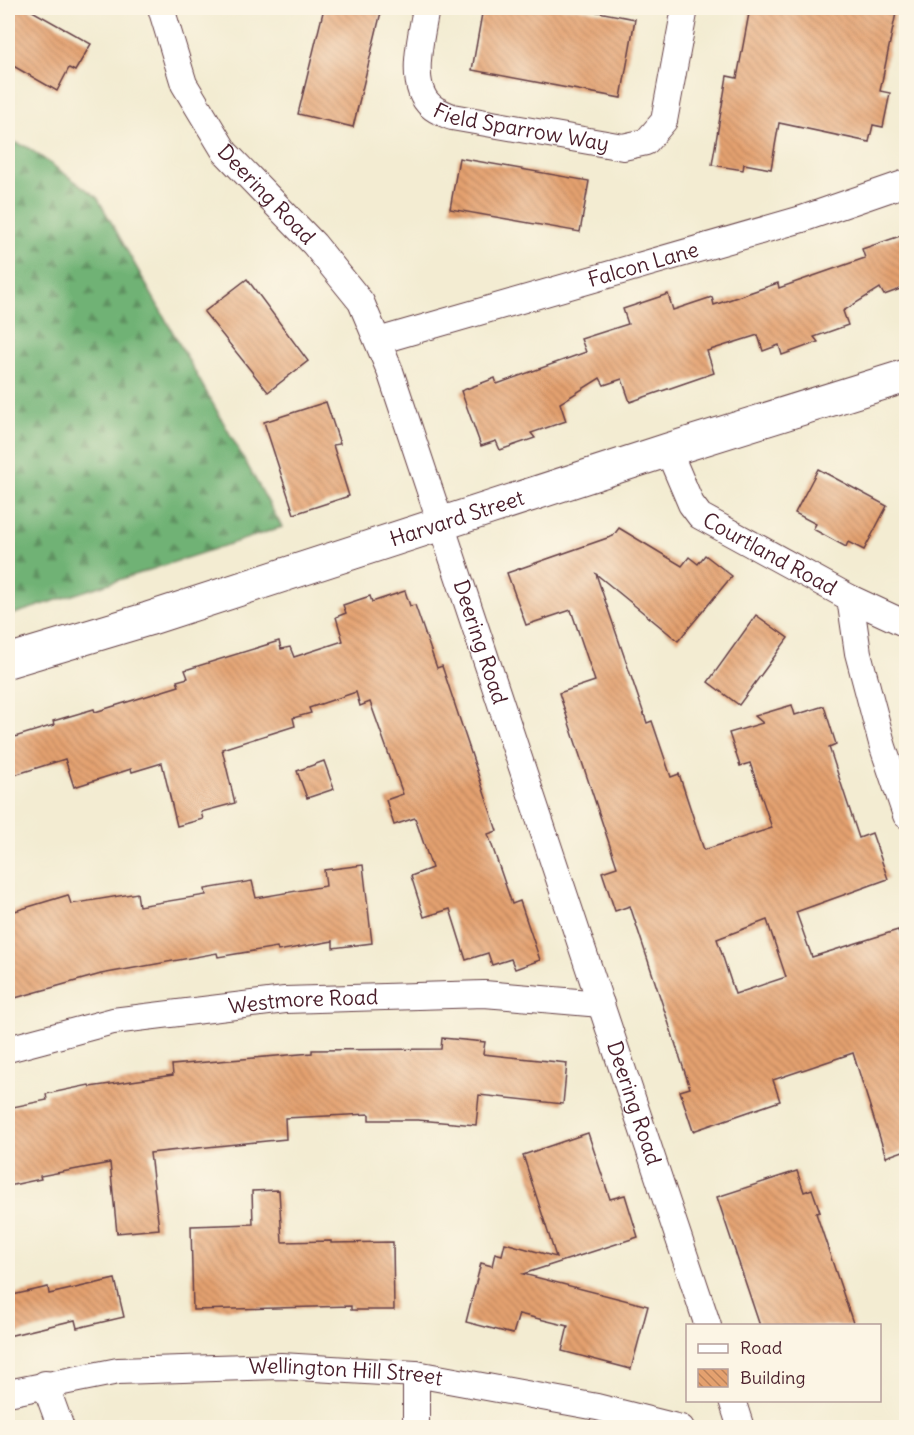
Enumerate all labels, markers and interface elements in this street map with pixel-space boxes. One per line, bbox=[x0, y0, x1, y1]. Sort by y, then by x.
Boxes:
street label: Field Sparrow Way bbox=[429, 97, 611, 157]
street label: Deering Road bbox=[212, 138, 321, 250]
street label: Falcon Lane bbox=[585, 235, 702, 293]
street label: Harvard Street bbox=[386, 484, 527, 553]
street label: Courtland Road bbox=[698, 506, 842, 601]
street label: Deering Road bbox=[448, 576, 514, 707]
street label: Westmore Road bbox=[227, 983, 378, 1020]
street label: Deering Road bbox=[601, 1038, 667, 1168]
legend bbox=[686, 1324, 881, 1402]
text: Road bbox=[740, 1336, 783, 1359]
street label: Wellington Hill Street bbox=[248, 1352, 445, 1392]
text: Building bbox=[740, 1366, 805, 1389]

